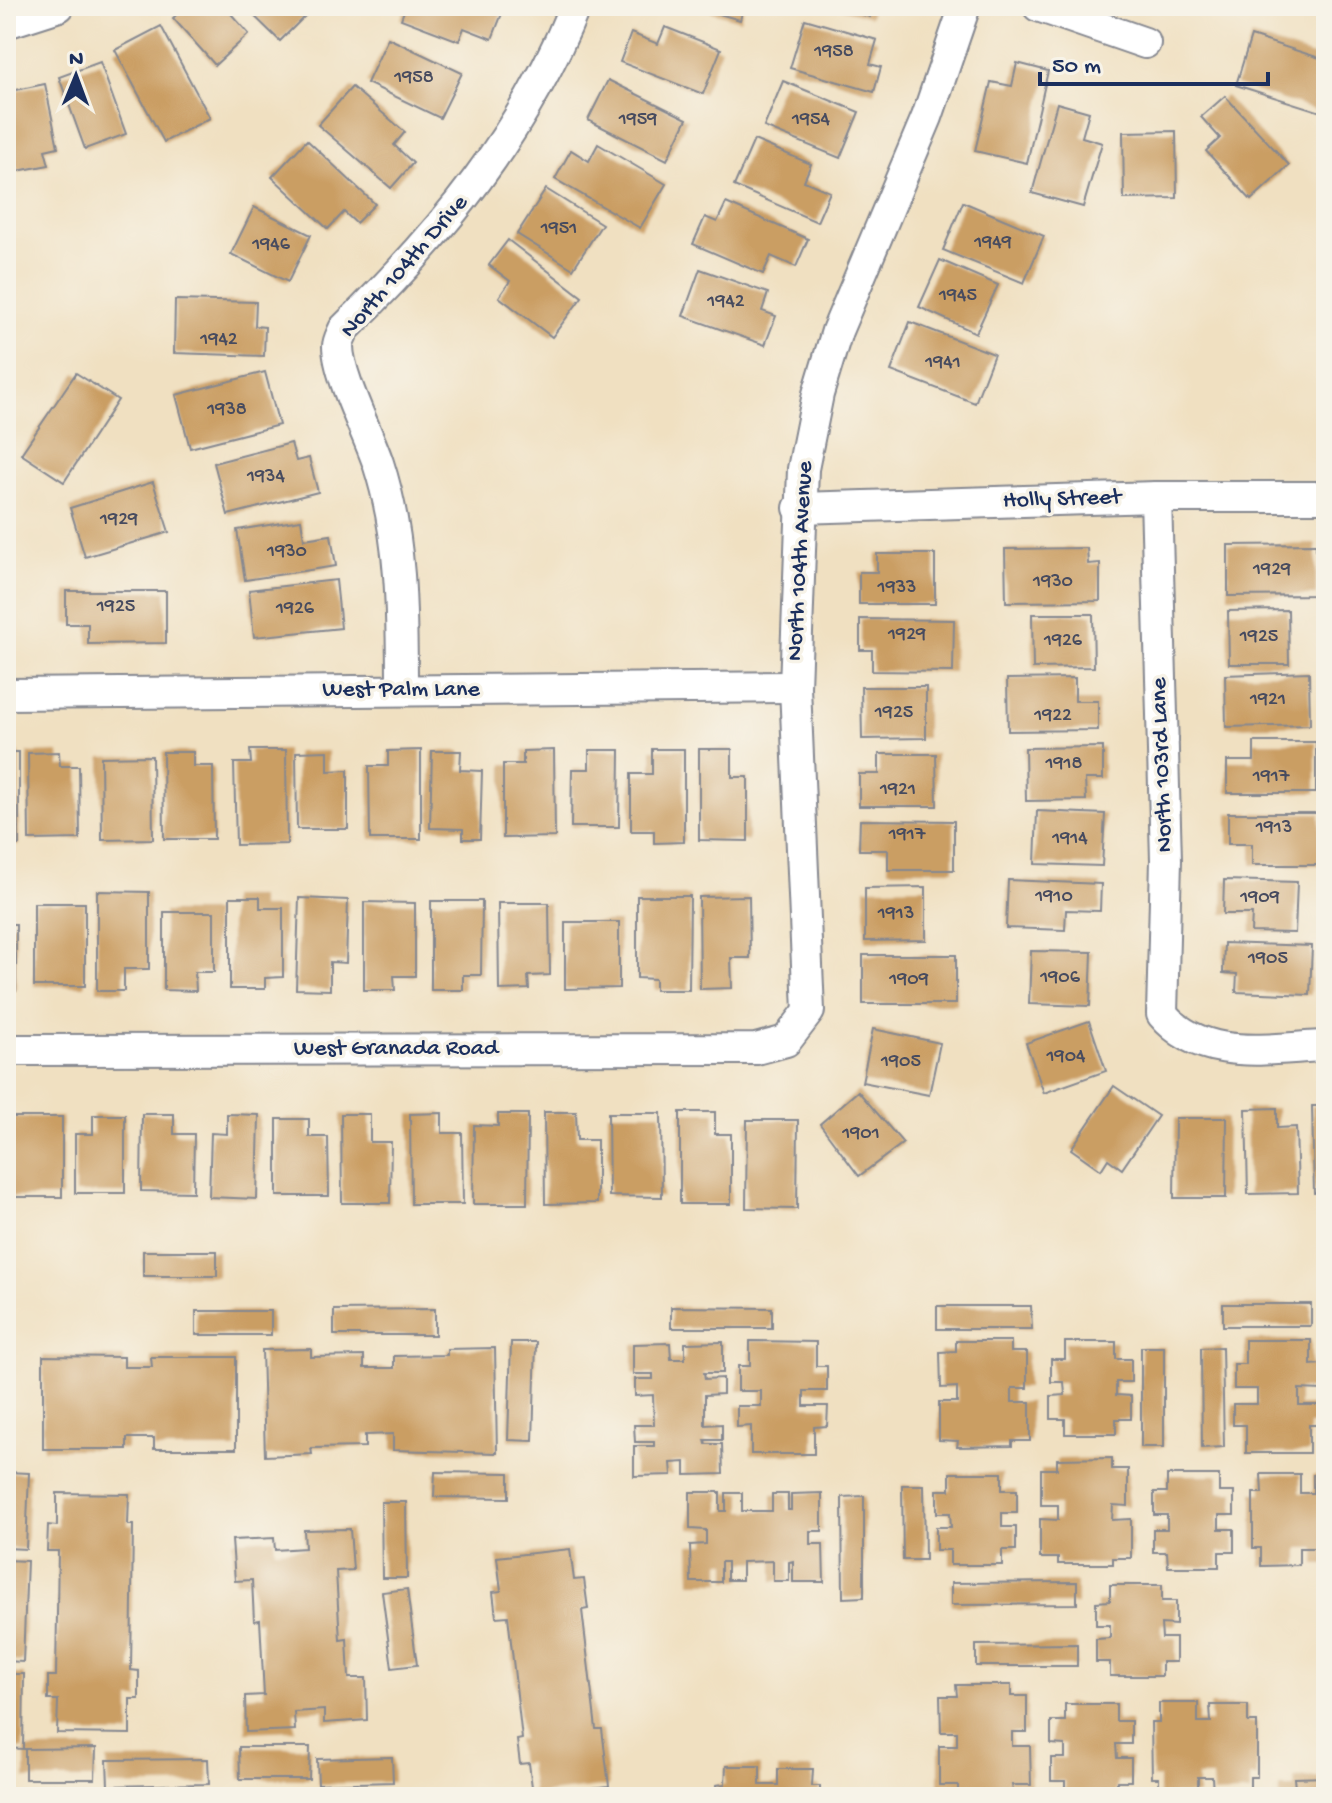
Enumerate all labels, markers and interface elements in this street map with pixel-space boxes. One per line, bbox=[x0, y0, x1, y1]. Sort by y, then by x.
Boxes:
north arrow bbox=[36, 36, 116, 116]
scale bar bbox=[1040, 36, 1268, 86]
house number: 1958 bbox=[813, 41, 854, 64]
text: N bbox=[69, 47, 84, 73]
text: 50 m bbox=[1052, 53, 1101, 82]
house number: 1958 bbox=[393, 67, 434, 90]
house number: 1959 bbox=[618, 109, 657, 132]
house number: 1954 bbox=[791, 109, 831, 132]
street label: North 104th Drive bbox=[335, 189, 476, 345]
house number: 1951 bbox=[540, 218, 577, 241]
house number: 1949 bbox=[973, 232, 1012, 255]
house number: 1946 bbox=[251, 234, 291, 257]
house number: 1945 bbox=[938, 285, 977, 308]
house number: 1942 bbox=[706, 291, 745, 314]
house number: 1942 bbox=[199, 329, 238, 352]
house number: 1941 bbox=[924, 352, 961, 375]
house number: 1938 bbox=[206, 399, 247, 422]
street label: North 104th Avenue bbox=[781, 460, 821, 662]
house number: 1934 bbox=[246, 466, 286, 489]
street label: Holly Street bbox=[1002, 483, 1124, 517]
house number: 1929 bbox=[99, 509, 138, 532]
house number: 1930 bbox=[266, 541, 307, 564]
house number: 1929 bbox=[1252, 559, 1291, 582]
house number: 1930 bbox=[1032, 571, 1073, 594]
house number: 1933 bbox=[877, 577, 916, 600]
house number: 1925 bbox=[96, 596, 135, 619]
house number: 1926 bbox=[275, 598, 315, 621]
house number: 1929 bbox=[887, 624, 926, 647]
house number: 1925 bbox=[1239, 626, 1278, 649]
house number: 1926 bbox=[1043, 630, 1083, 653]
street label: West Palm Lane bbox=[322, 676, 480, 705]
street label: North 103rd Lane bbox=[1145, 676, 1181, 853]
house number: 1921 bbox=[1249, 689, 1286, 712]
house number: 1925 bbox=[874, 702, 913, 725]
house number: 1922 bbox=[1033, 705, 1072, 728]
house number: 1918 bbox=[1044, 753, 1083, 776]
house number: 1917 bbox=[1252, 766, 1290, 789]
house number: 1921 bbox=[879, 779, 916, 802]
house number: 1913 bbox=[1255, 817, 1292, 840]
house number: 1917 bbox=[888, 824, 926, 847]
house number: 1914 bbox=[1051, 828, 1088, 851]
house number: 1910 bbox=[1034, 886, 1073, 909]
house number: 1909 bbox=[1239, 887, 1280, 910]
house number: 1913 bbox=[877, 903, 914, 926]
house number: 1905 bbox=[1247, 948, 1288, 971]
house number: 1906 bbox=[1039, 967, 1081, 990]
house number: 1909 bbox=[888, 969, 929, 992]
street label: West Granada Road bbox=[294, 1035, 500, 1064]
house number: 1904 bbox=[1046, 1046, 1086, 1069]
house number: 1905 bbox=[880, 1051, 921, 1074]
house number: 1901 bbox=[841, 1123, 880, 1146]

